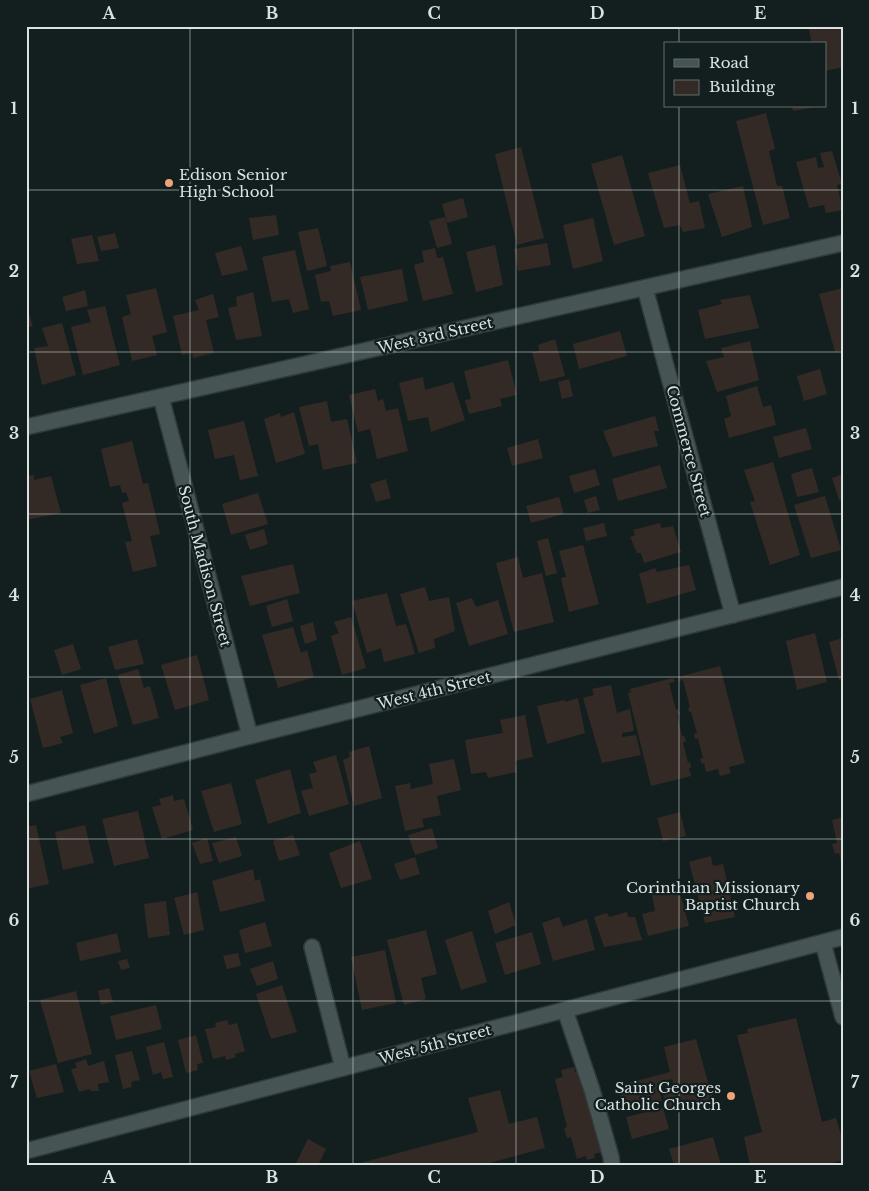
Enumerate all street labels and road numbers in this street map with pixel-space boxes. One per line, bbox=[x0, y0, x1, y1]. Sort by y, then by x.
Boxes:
street label: West 3rd Street bbox=[375, 312, 495, 358]
street label: Commerce Street bbox=[662, 383, 716, 519]
street label: South Madison Street bbox=[174, 483, 236, 649]
street label: West 4th Street bbox=[374, 667, 493, 713]
street label: West 5th Street bbox=[376, 1020, 494, 1068]

